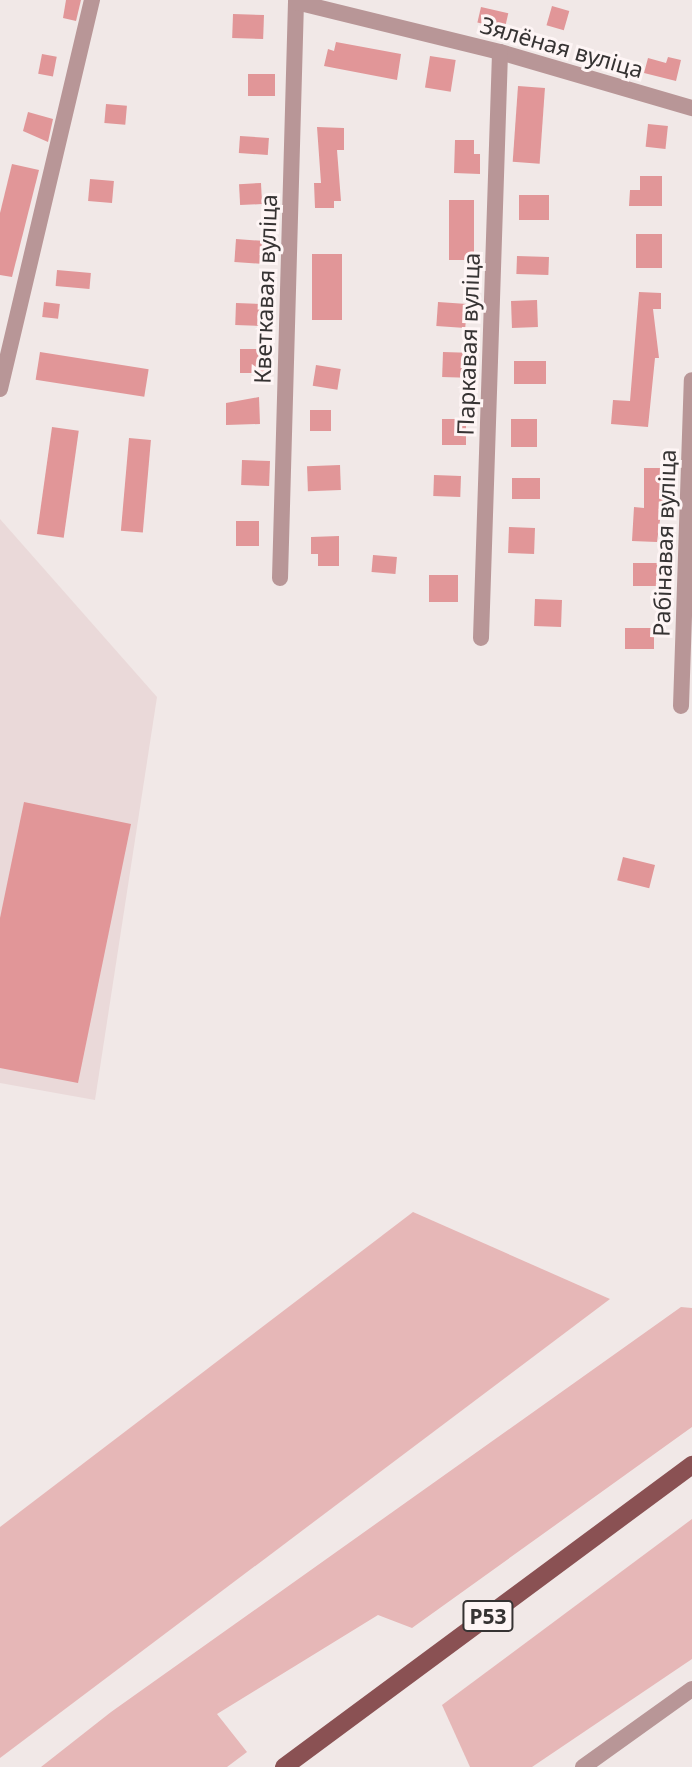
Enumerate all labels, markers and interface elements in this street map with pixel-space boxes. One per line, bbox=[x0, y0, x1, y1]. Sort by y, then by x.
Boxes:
street label: Зялёная вуліца bbox=[477, 11, 647, 83]
street label: Кветкавая вуліца bbox=[248, 194, 282, 384]
street label: Паркавая вуліца bbox=[451, 252, 485, 436]
street label: Рабінавая вуліца bbox=[647, 449, 681, 637]
road number: Р53 bbox=[462, 1598, 514, 1634]

